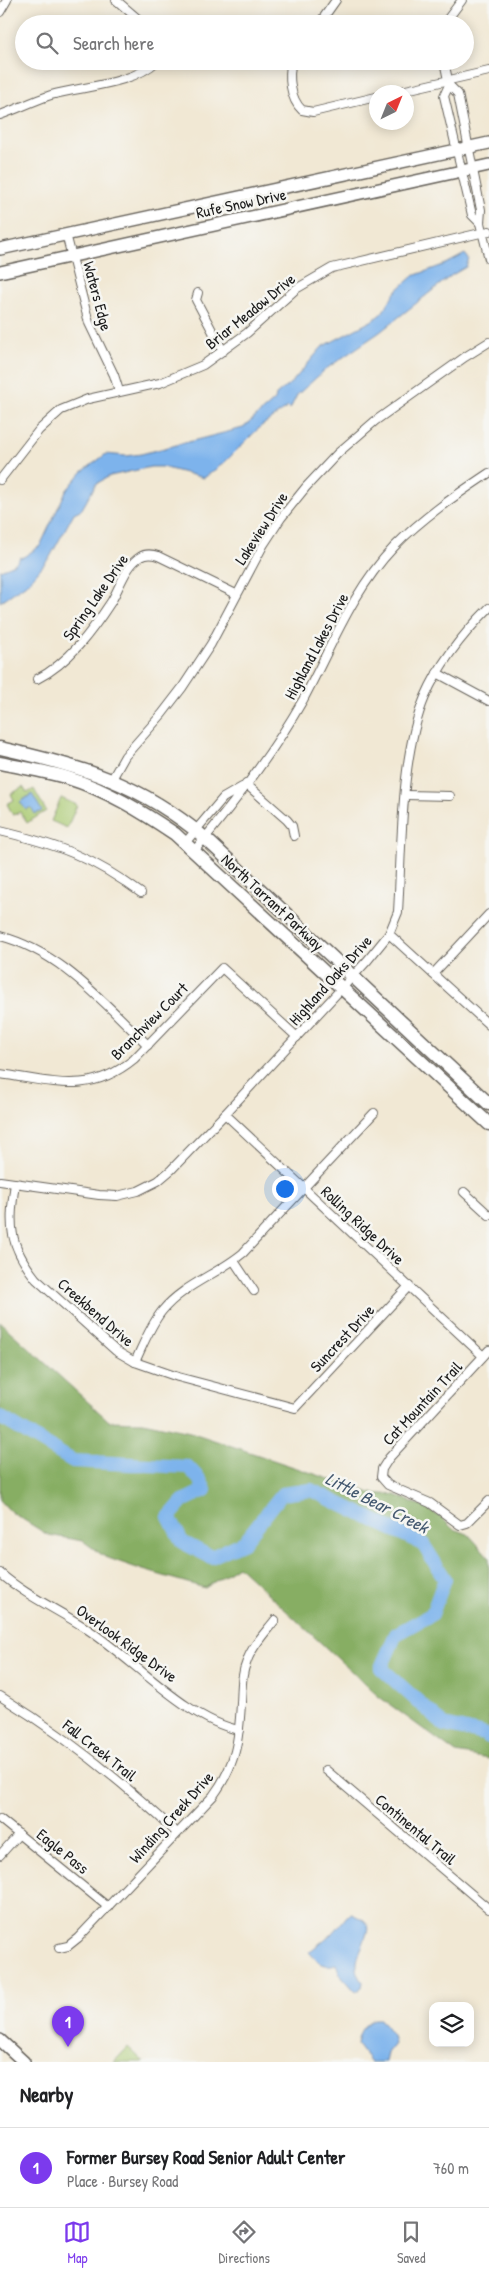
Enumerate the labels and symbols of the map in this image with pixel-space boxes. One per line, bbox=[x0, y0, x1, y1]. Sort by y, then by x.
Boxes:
north arrow bbox=[369, 85, 414, 130]
street label: Rufe Snow Drive bbox=[194, 183, 289, 223]
street label: Waters Edge bbox=[78, 259, 118, 334]
street label: Briar Meadow Drive bbox=[200, 267, 300, 354]
street label: Lakeview Drive bbox=[229, 487, 293, 569]
street label: Spring Lake Drive bbox=[57, 549, 133, 645]
street label: Highland Lakes Drive bbox=[279, 588, 354, 703]
street label: North Tarrant Parkway bbox=[217, 849, 329, 956]
street label: Highland Oaks Drive bbox=[284, 930, 377, 1030]
street label: Branchview Court bbox=[105, 977, 193, 1065]
your location bbox=[272, 1176, 298, 1202]
street label: Rolling Ridge Drive bbox=[317, 1181, 410, 1270]
street label: Creekbend Drive bbox=[53, 1273, 139, 1352]
street label: Suncrest Drive bbox=[305, 1299, 380, 1377]
street label: Cat Mountain Trail bbox=[377, 1356, 467, 1450]
water label: Little Bear Creek bbox=[322, 1466, 434, 1540]
street label: Overlook Ridge Drive bbox=[72, 1599, 182, 1687]
street label: Fall Creek Trail bbox=[58, 1713, 142, 1786]
street label: Winding Creek Drive bbox=[124, 1766, 219, 1868]
street label: Continental Trail bbox=[371, 1788, 462, 1870]
street label: Eagle Pass bbox=[32, 1823, 94, 1879]
pin: 1 bbox=[52, 2006, 84, 2047]

